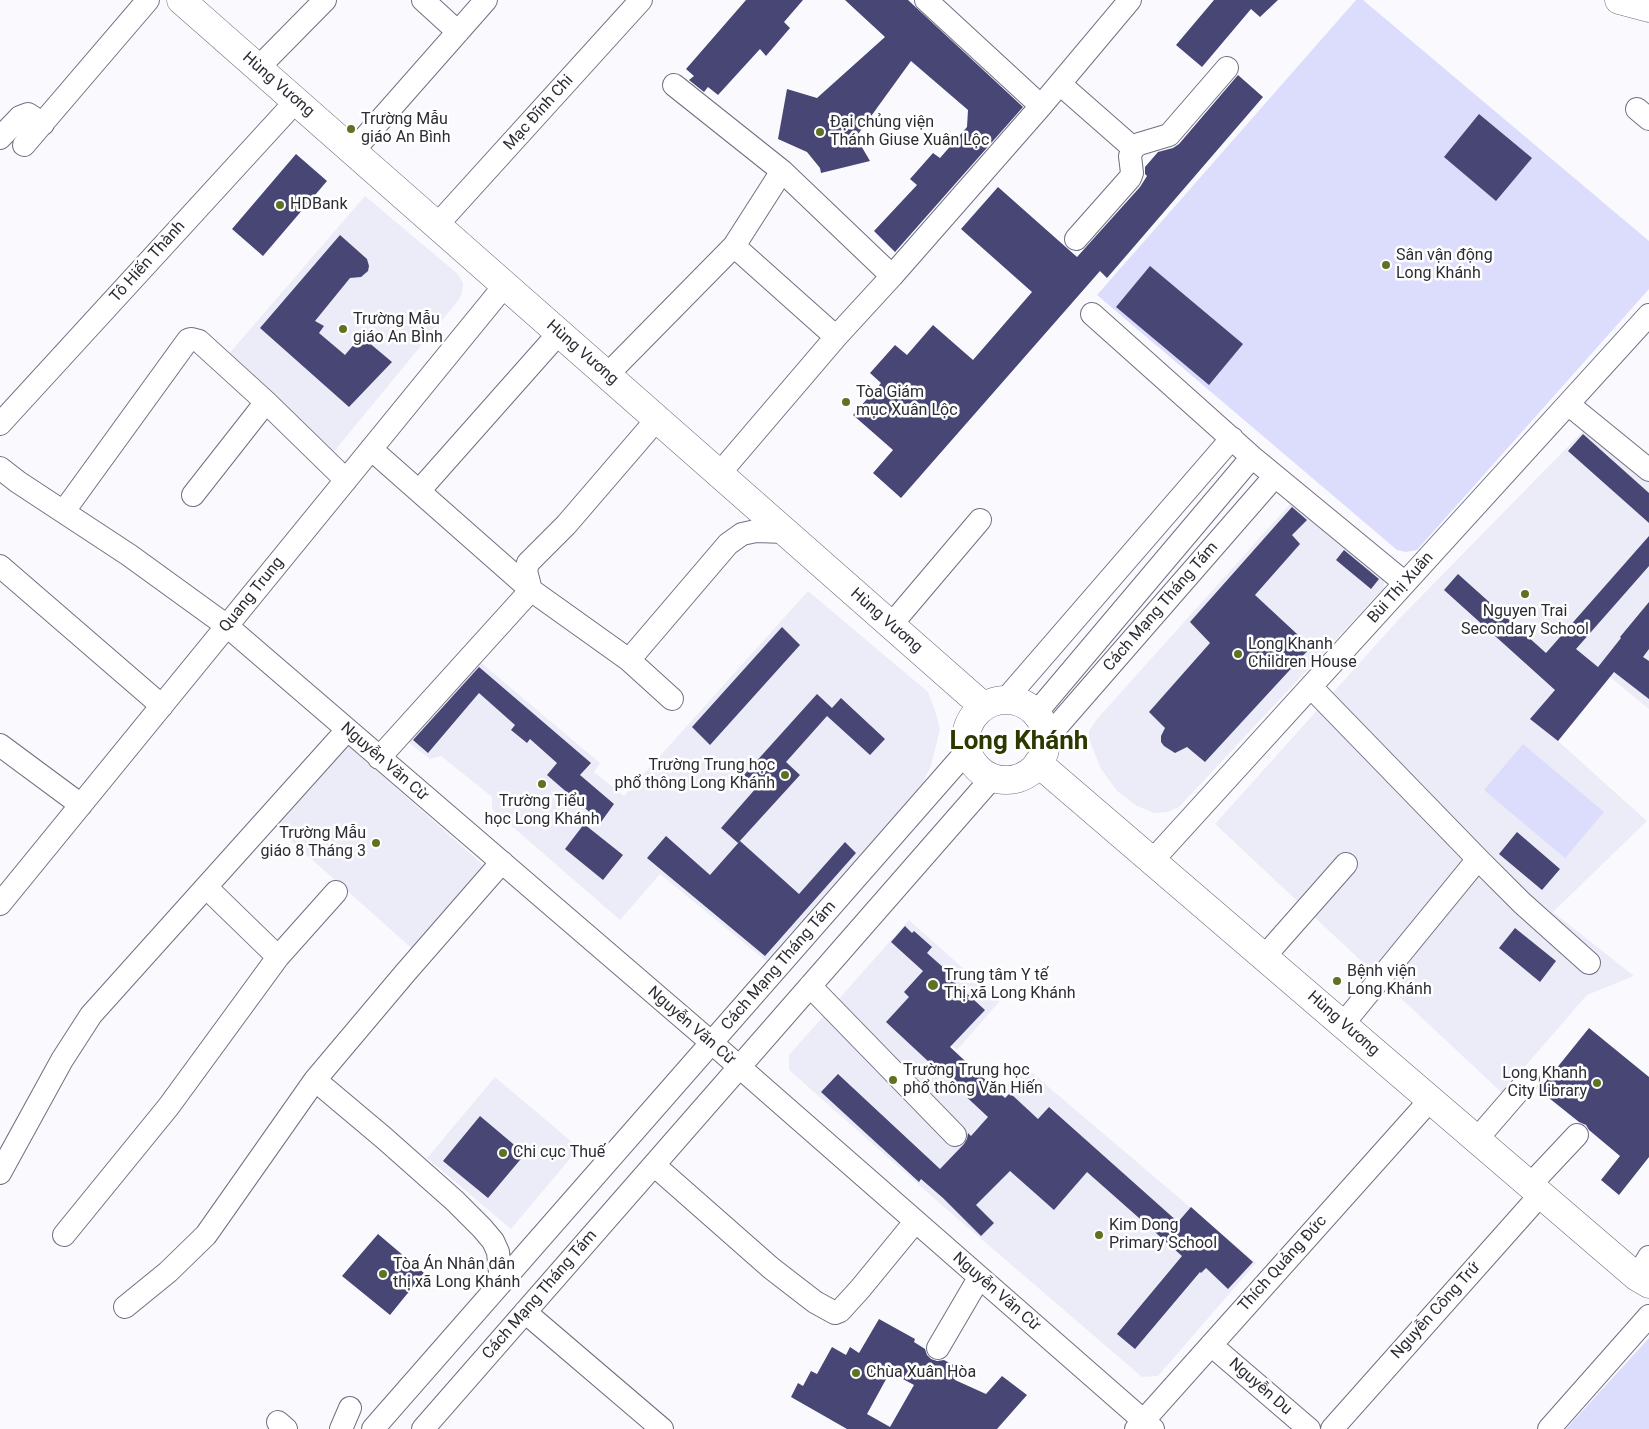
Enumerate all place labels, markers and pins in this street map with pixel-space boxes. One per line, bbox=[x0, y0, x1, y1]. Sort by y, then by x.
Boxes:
place label: Trường Mẫu giáo An Bình bbox=[361, 110, 450, 148]
place label: Đại chủng viện Thánh Giuse Xuân Lộc bbox=[830, 113, 989, 151]
marker: Trường Mẫu giáo An Bình bbox=[345, 123, 357, 135]
marker: Đại chủng viện Thánh Giuse Xuân Lộc bbox=[814, 126, 826, 138]
place label: HDBank bbox=[290, 195, 348, 215]
marker: HDBank bbox=[274, 199, 286, 211]
place label: Sân vận động Long Khánh bbox=[1396, 246, 1493, 284]
marker: Sân vận động Long Khánh bbox=[1380, 259, 1392, 271]
place label: Trường Mẫu giáo An BÌnh bbox=[353, 310, 443, 348]
marker: Trường Mẫu giáo An BÌnh bbox=[337, 323, 349, 335]
place label: Tòa Giám mục Xuân Lộc bbox=[856, 383, 958, 421]
marker: Tòa Giám mục Xuân Lộc bbox=[840, 396, 852, 408]
marker: Nguyen Trai Secondary School bbox=[1519, 588, 1531, 600]
place label: Nguyen Trai Secondary School bbox=[1461, 602, 1589, 640]
place label: Long Khanh Children House bbox=[1248, 635, 1357, 673]
marker: Long Khanh Children House bbox=[1232, 648, 1244, 660]
place label: Trường Trung học phổ thông Long Khánh bbox=[614, 756, 775, 794]
marker: Trường Trung học phổ thông Long Khánh bbox=[779, 769, 791, 781]
marker: Trường Tiểu học Long Khánh bbox=[536, 778, 548, 790]
place label: Trường Tiểu học Long Khánh bbox=[484, 792, 600, 830]
place label: Trường Mẫu giáo 8 Tháng 3 bbox=[261, 824, 366, 862]
marker: Trường Mẫu giáo 8 Tháng 3 bbox=[370, 837, 382, 849]
place label: Bệnh viện Long Khánh bbox=[1347, 962, 1432, 1000]
place label: Trung tâm Y tế Thị xã Long Khánh bbox=[944, 966, 1076, 1004]
marker: Bệnh viện Long Khánh bbox=[1331, 975, 1343, 987]
marker: Trung tâm Y tế Thị xã Long Khánh bbox=[926, 978, 940, 992]
place label: Trường Trung học phổ thông Văn Hiến bbox=[903, 1061, 1043, 1099]
place label: Long Khanh City Library bbox=[1502, 1064, 1587, 1102]
marker: Trường Trung học phổ thông Văn Hiến bbox=[887, 1074, 899, 1086]
marker: Long Khanh City Library bbox=[1591, 1077, 1603, 1089]
place label: Chi cục Thuế bbox=[513, 1143, 605, 1163]
marker: Chi cục Thuế bbox=[497, 1147, 509, 1159]
place label: Kim Dong Primary School bbox=[1109, 1216, 1217, 1254]
marker: Kim Dong Primary School bbox=[1093, 1229, 1105, 1241]
place label: Tòa Án Nhân dân thị xã Long Khánh bbox=[393, 1255, 520, 1293]
marker: Tòa Án Nhân dân thị xã Long Khánh bbox=[377, 1268, 389, 1280]
place label: Chùa Xuân Hòa bbox=[866, 1363, 976, 1383]
marker: Chùa Xuân Hòa bbox=[850, 1367, 862, 1379]

